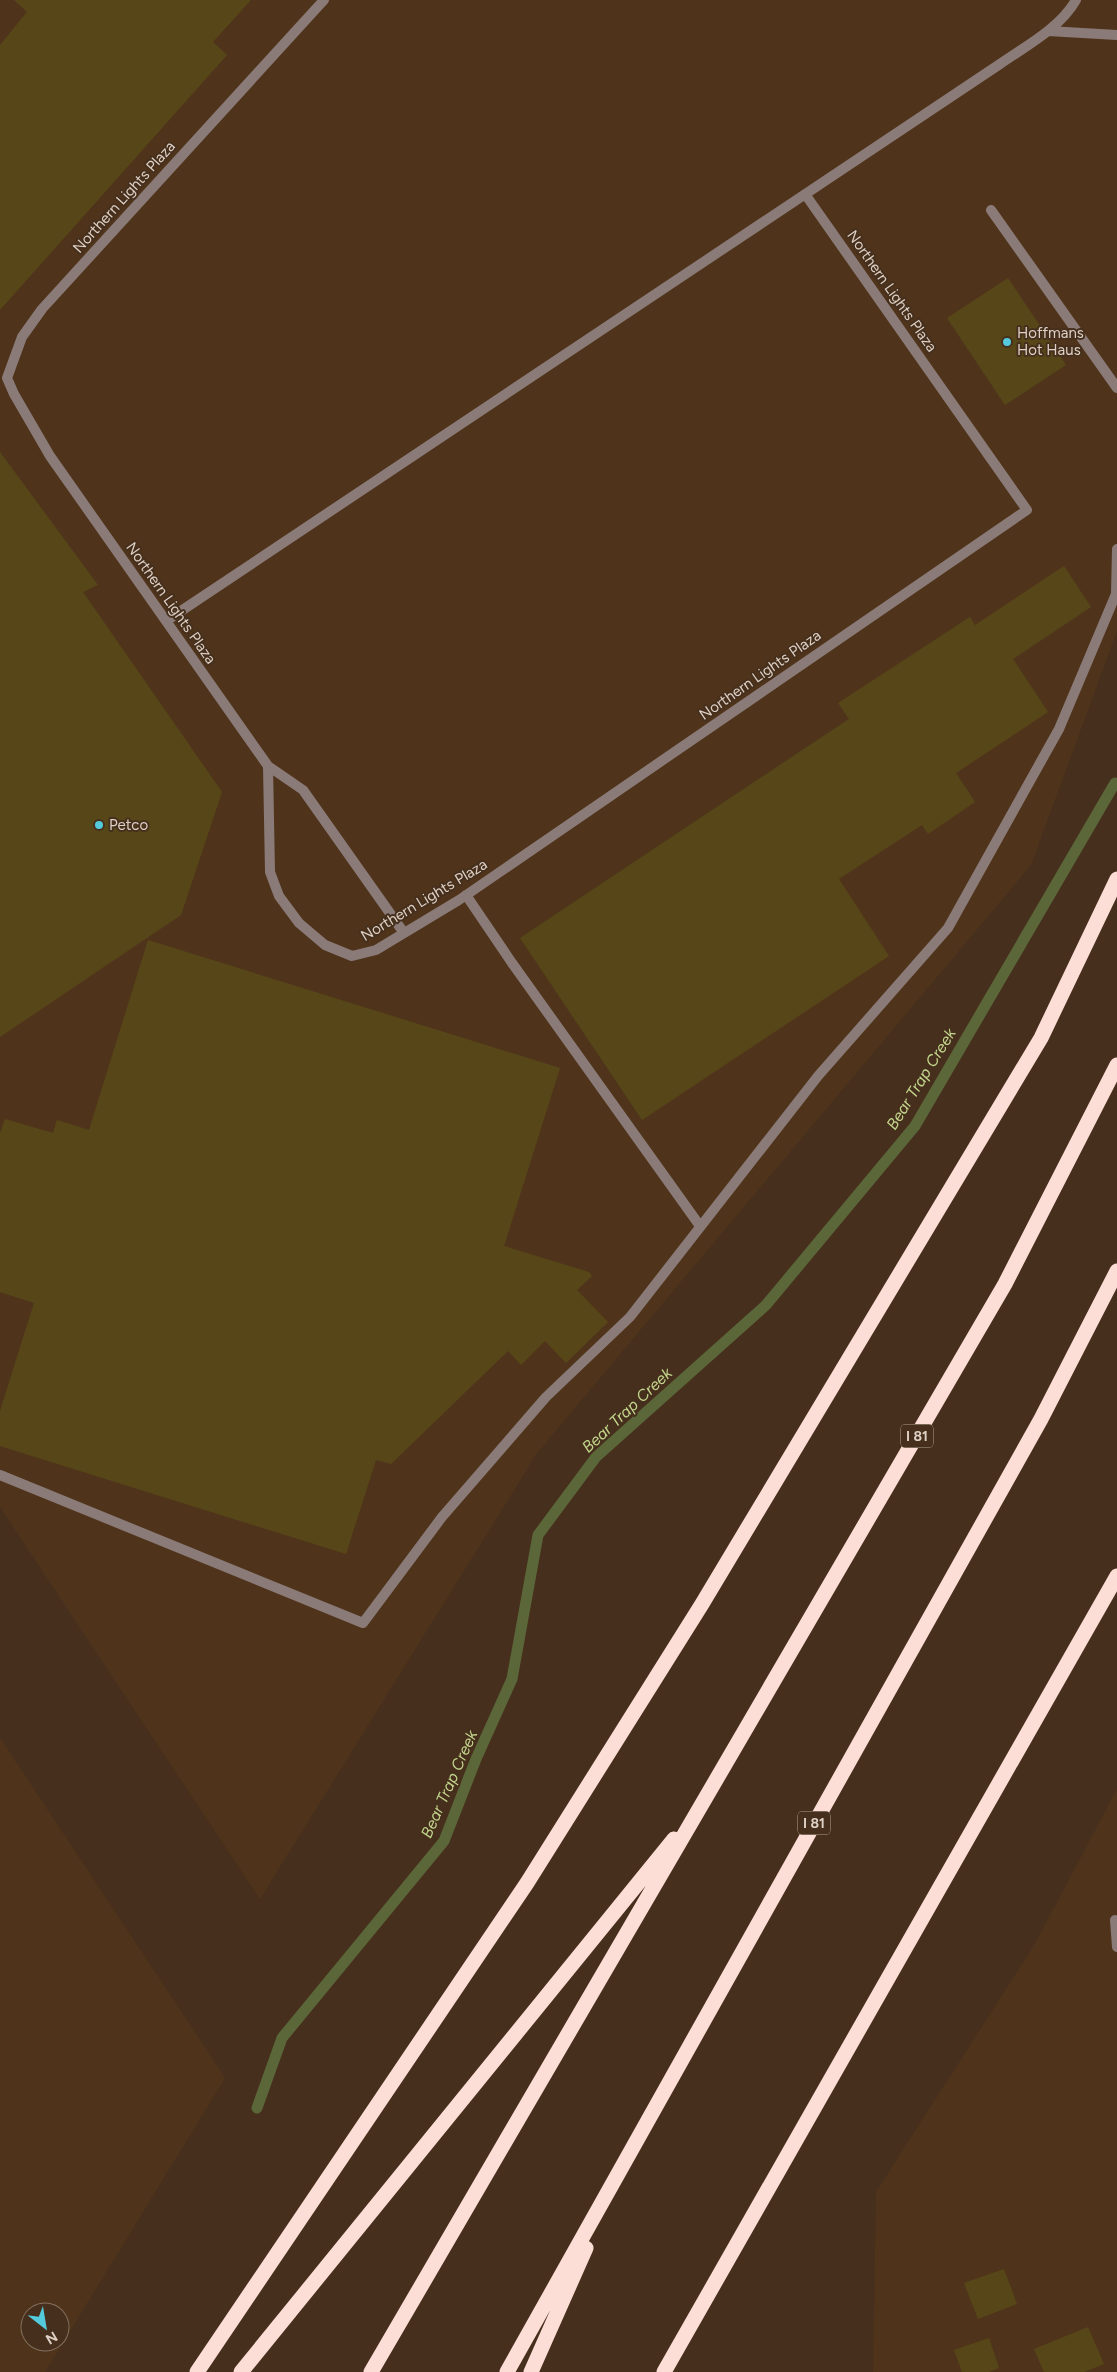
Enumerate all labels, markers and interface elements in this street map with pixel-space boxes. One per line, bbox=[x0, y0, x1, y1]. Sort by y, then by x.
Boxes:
street label: Northern Lights Plaza bbox=[69, 137, 179, 257]
street label: Northern Lights Plaza bbox=[843, 227, 941, 355]
place label: Hoffmans Hot Haus bbox=[1017, 324, 1084, 359]
marker: Hoffmans Hot Haus bbox=[1001, 336, 1013, 348]
street label: Northern Lights Plaza bbox=[122, 539, 220, 667]
street label: Northern Lights Plaza bbox=[696, 626, 824, 724]
place label: Petco bbox=[109, 816, 148, 834]
marker: Petco bbox=[93, 819, 105, 831]
street label: Northern Lights Plaza bbox=[358, 855, 490, 945]
water label: Bear Trap Creek bbox=[882, 1024, 960, 1133]
water label: Bear Trap Creek bbox=[578, 1363, 677, 1456]
road number: I 81 bbox=[901, 1424, 933, 1448]
water label: Bear Trap Creek bbox=[417, 1726, 482, 1841]
road number: I 81 bbox=[798, 1812, 830, 1835]
north arrow bbox=[20, 2302, 70, 2352]
text: N bbox=[42, 2328, 60, 2348]

